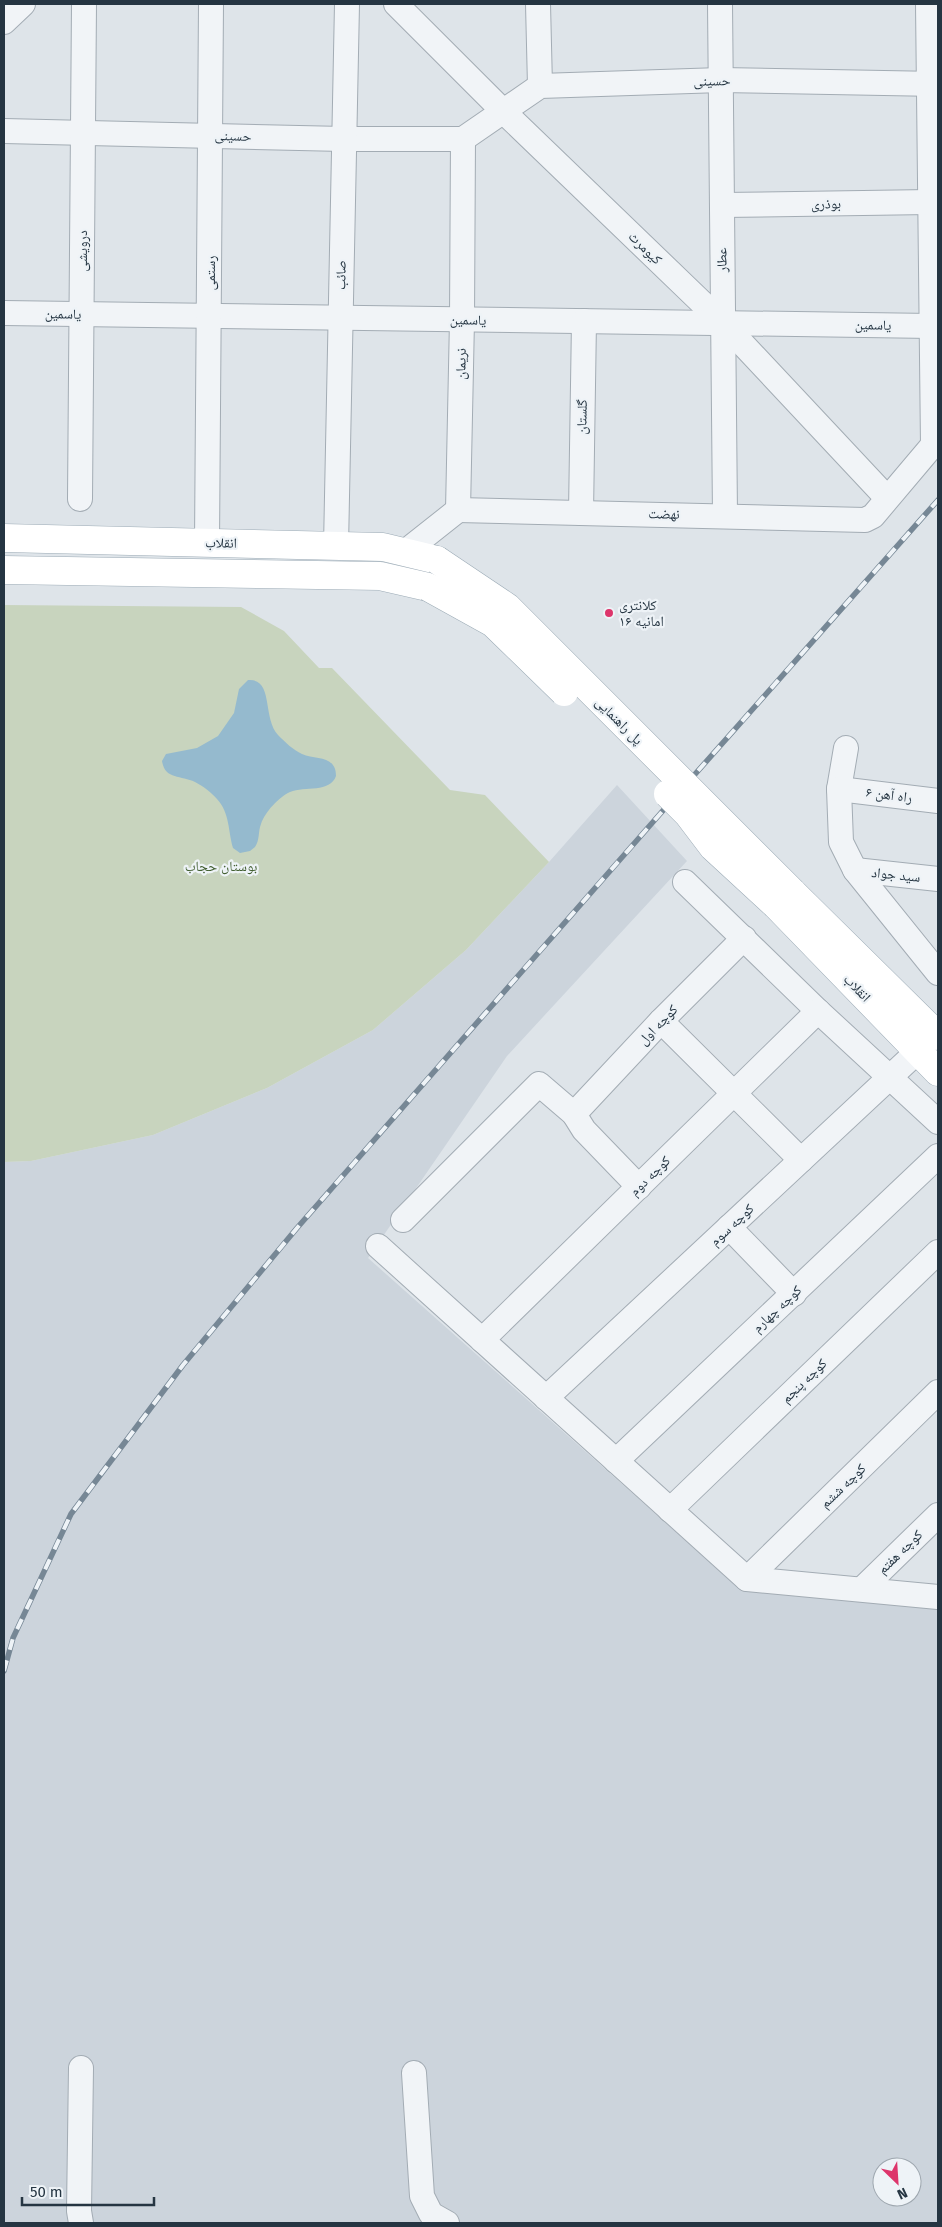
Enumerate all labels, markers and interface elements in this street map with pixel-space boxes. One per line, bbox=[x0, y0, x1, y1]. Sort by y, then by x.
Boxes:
street label: حسینی bbox=[693, 72, 731, 90]
street label: حسینی bbox=[214, 127, 252, 145]
street label: بوذری bbox=[811, 195, 841, 213]
street label: کیومرث bbox=[625, 228, 666, 268]
street label: درویشی bbox=[74, 230, 91, 272]
street label: عطار bbox=[713, 247, 731, 274]
street label: رستمی bbox=[202, 255, 219, 291]
street label: صائب bbox=[332, 260, 350, 290]
street label: یاسمین bbox=[45, 305, 82, 323]
street label: یاسمین bbox=[450, 311, 487, 329]
street label: یاسمین bbox=[855, 316, 892, 334]
street label: نریمان bbox=[452, 348, 470, 380]
street label: گلستان bbox=[573, 399, 591, 435]
street label: نهضت bbox=[648, 505, 680, 523]
street label: انقلاب bbox=[205, 534, 237, 552]
place label: کلانتری ۱۶ امانیه bbox=[619, 597, 664, 630]
marker: کلانتری ۱۶ امانیه bbox=[603, 607, 615, 619]
street label: پل راهنمایی bbox=[592, 694, 647, 749]
street label: راه آهن ۶ bbox=[865, 784, 913, 806]
park label: بوستان حجاب bbox=[185, 858, 257, 875]
street label: سید جواد bbox=[871, 864, 921, 886]
street label: انقلاب bbox=[840, 971, 874, 1005]
street label: کوچه اول bbox=[635, 1001, 681, 1049]
street label: کوچه دوم bbox=[626, 1152, 675, 1200]
street label: کوچه سوم bbox=[706, 1200, 758, 1250]
street label: کوچه چهارم bbox=[749, 1282, 806, 1337]
street label: کوچه پنجم bbox=[778, 1355, 831, 1408]
street label: کوچه ششم bbox=[817, 1460, 870, 1513]
street label: کوچه هفتم bbox=[874, 1526, 927, 1578]
north arrow bbox=[872, 2157, 922, 2207]
scale bar bbox=[22, 2174, 155, 2206]
text: 50 m bbox=[30, 2183, 63, 2201]
text: N bbox=[894, 2184, 910, 2203]

